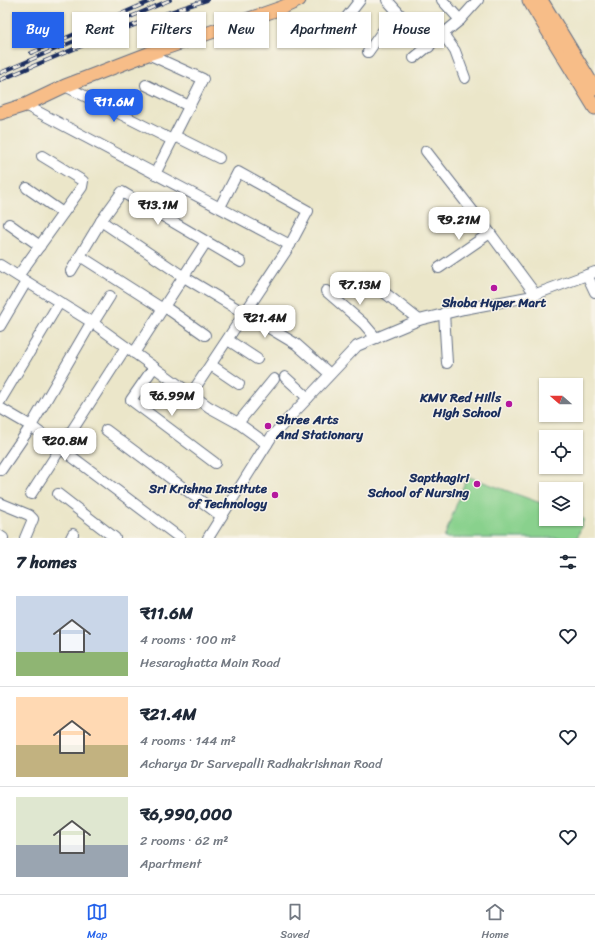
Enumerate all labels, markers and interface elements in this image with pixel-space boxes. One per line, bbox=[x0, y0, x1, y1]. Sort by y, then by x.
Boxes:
chip: Buy bbox=[12, 12, 64, 48]
chip: Rent bbox=[72, 12, 129, 48]
chip: Filters bbox=[137, 12, 206, 48]
chip: New bbox=[214, 12, 269, 48]
chip: Apartment bbox=[277, 12, 371, 48]
chip: House bbox=[379, 12, 444, 48]
pin: ₹11.6M bbox=[81, 89, 147, 123]
text: ₹11.6M bbox=[94, 90, 134, 113]
pin: ₹13.1M bbox=[125, 192, 191, 226]
text: ₹13.1M bbox=[138, 193, 178, 216]
pin: ₹9.21M bbox=[426, 207, 492, 241]
text: ₹9.21M bbox=[438, 208, 480, 231]
pin: ₹7.13M bbox=[327, 272, 393, 306]
text: ₹7.13M bbox=[339, 273, 381, 296]
marker: Shoba Hyper Mart bbox=[489, 283, 499, 293]
place label: Shoba Hyper Mart bbox=[441, 291, 546, 314]
pin: ₹21.4M bbox=[232, 305, 298, 339]
text: ₹21.4M bbox=[243, 306, 287, 329]
north arrow bbox=[539, 378, 583, 422]
map controls bbox=[539, 378, 583, 526]
pin: ₹6.99M bbox=[139, 383, 205, 417]
text: ₹6.99M bbox=[149, 384, 195, 407]
place label: KMV Red Hills High School bbox=[419, 386, 502, 424]
marker: KMV Red Hills High School bbox=[504, 399, 514, 409]
place label: Shree Arts And Stationary bbox=[275, 408, 364, 446]
marker: Shree Arts And Stationary bbox=[263, 421, 273, 431]
pin: ₹20.8M bbox=[32, 428, 98, 462]
text: ₹20.8M bbox=[42, 429, 88, 452]
button: locate bbox=[539, 430, 583, 474]
place label: Sapthagiri School of Nursing bbox=[367, 466, 470, 504]
place label: Sri Krishna Institute of Technology bbox=[148, 477, 268, 515]
marker: Sapthagiri School of Nursing bbox=[472, 479, 482, 489]
button: layers bbox=[539, 482, 583, 526]
marker: Sri Krishna Institute of Technology bbox=[270, 490, 280, 500]
text: 7 homes bbox=[16, 547, 76, 577]
icon: filters bbox=[557, 551, 579, 573]
text: ₹11.6M bbox=[140, 598, 193, 628]
icon: home bbox=[48, 612, 96, 660]
icon: heart bbox=[557, 625, 579, 647]
text: 4 rooms · 100 m² bbox=[140, 628, 236, 651]
text: Hesaraghatta Main Road bbox=[140, 651, 280, 674]
text: ₹21.4M bbox=[140, 699, 196, 729]
icon: home bbox=[48, 713, 96, 761]
icon: heart bbox=[557, 726, 579, 748]
text: 4 rooms · 144 m² bbox=[140, 729, 236, 752]
text: Acharya Dr Sarvepalli Radhakrishnan Road bbox=[140, 752, 382, 775]
text: ₹6,990,000 bbox=[140, 799, 232, 829]
icon: home bbox=[48, 813, 96, 861]
icon: heart bbox=[557, 826, 579, 848]
text: 2 rooms · 62 m² bbox=[140, 829, 228, 852]
text: Apartment bbox=[140, 852, 201, 875]
tab: Map bbox=[86, 901, 108, 944]
tab: Saved bbox=[280, 901, 309, 944]
tab: Home bbox=[481, 901, 509, 944]

